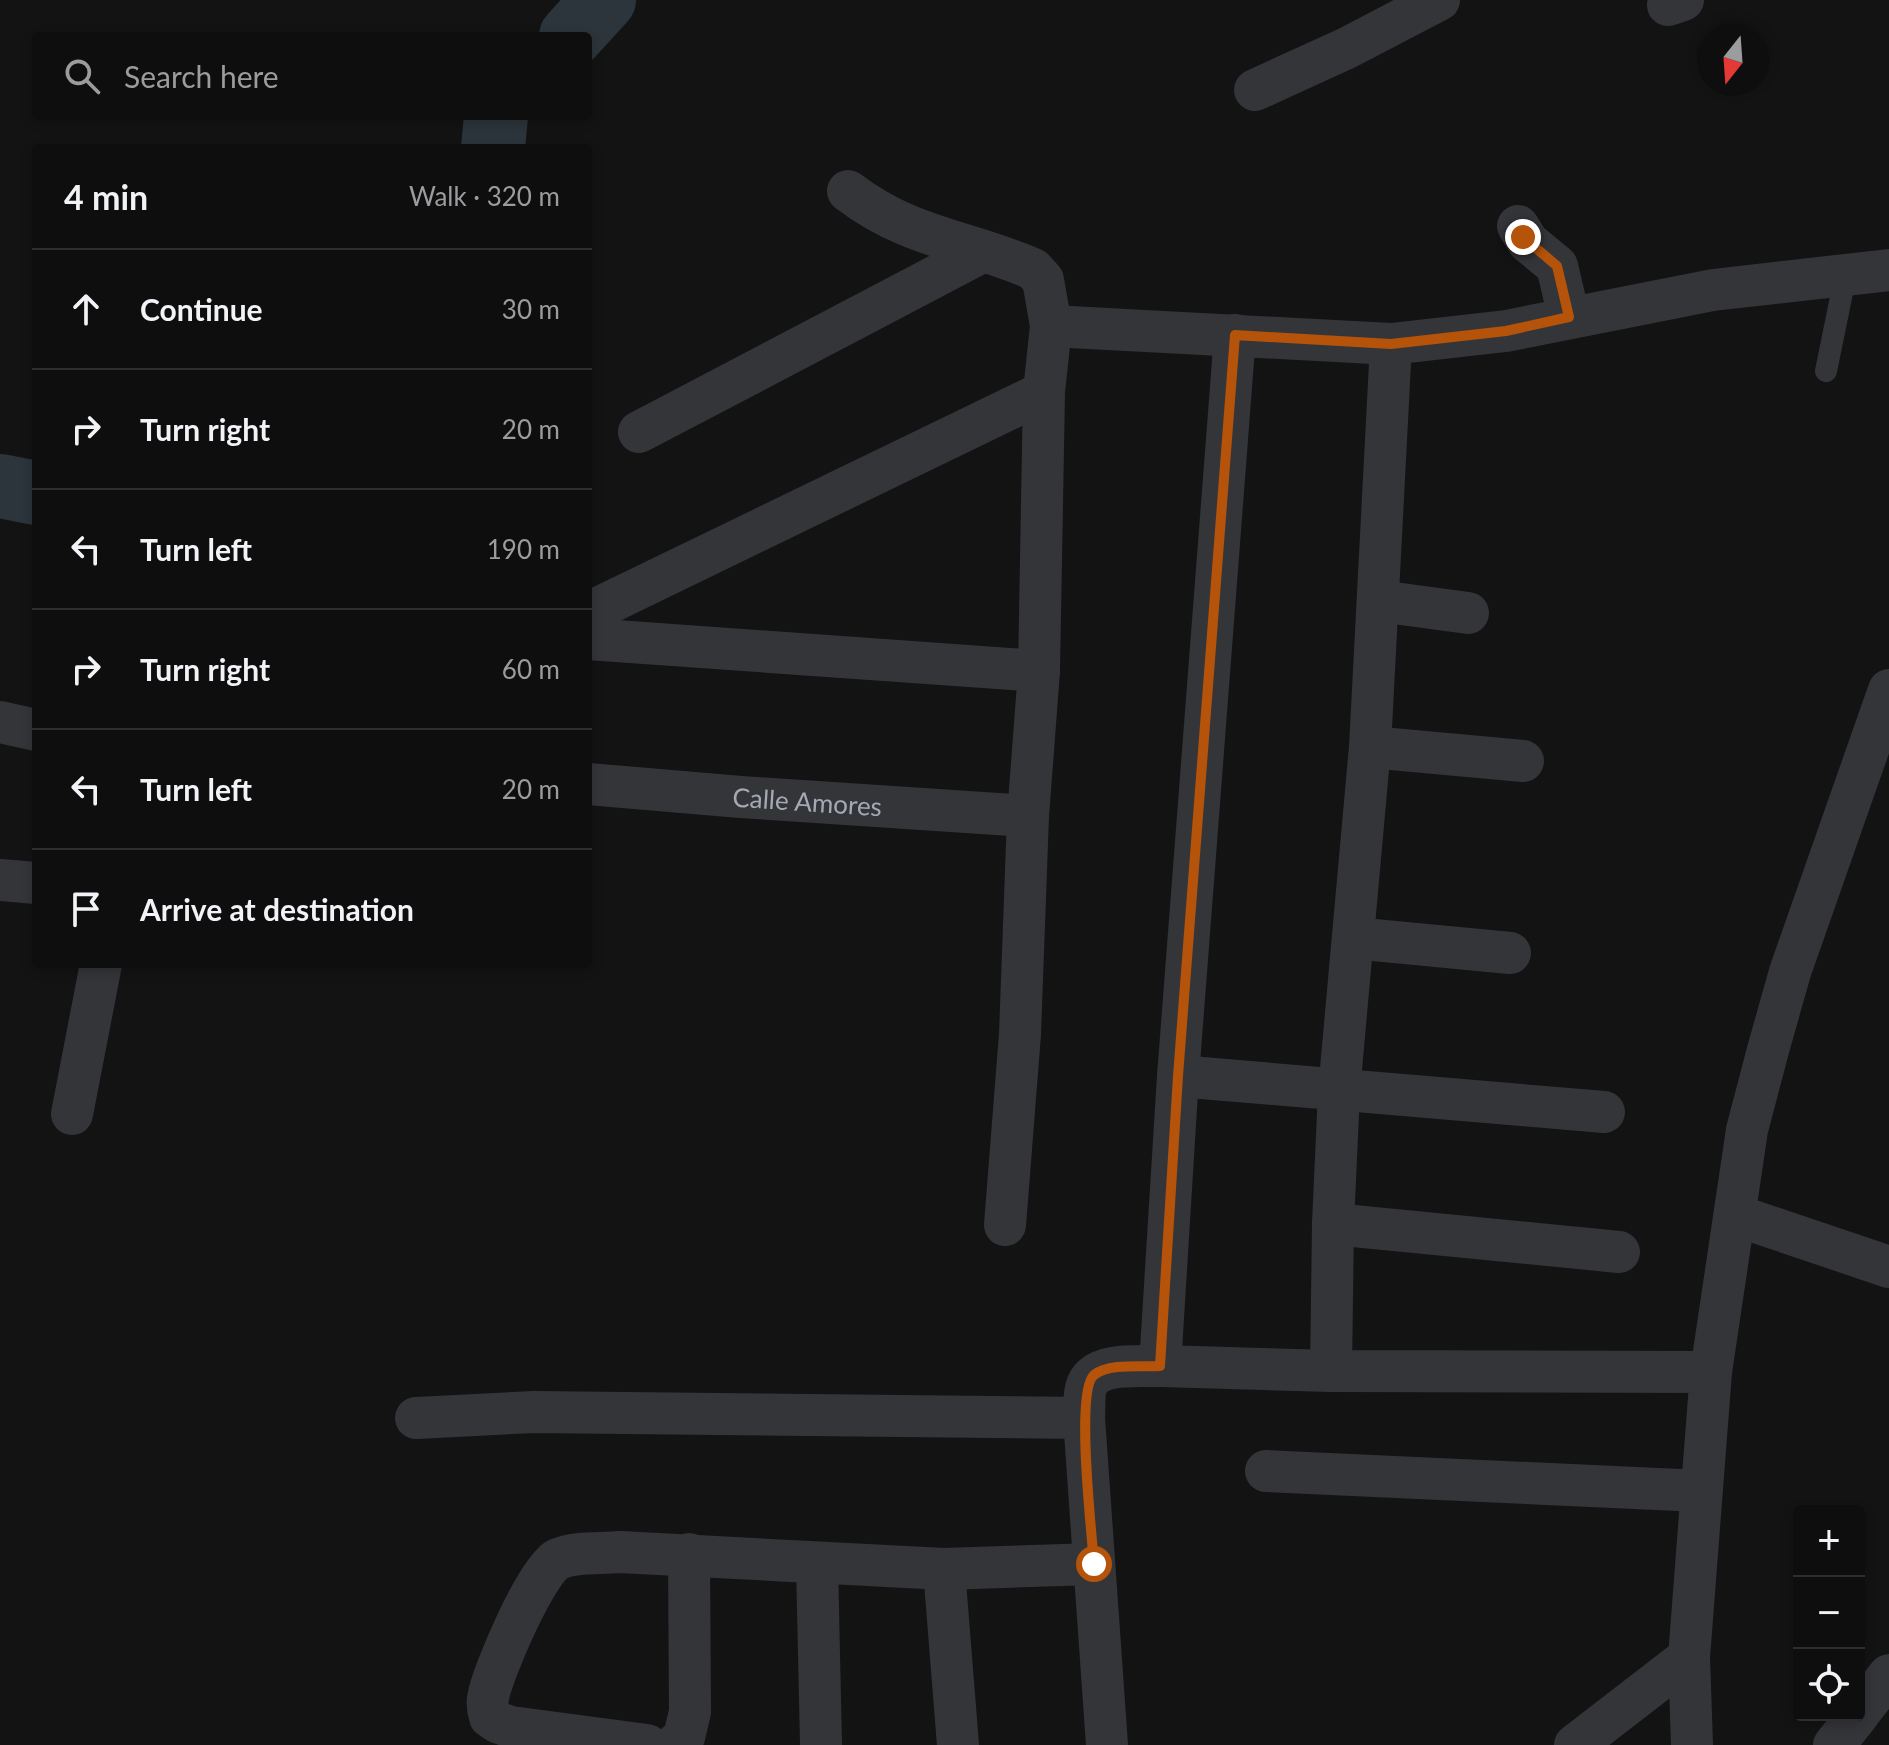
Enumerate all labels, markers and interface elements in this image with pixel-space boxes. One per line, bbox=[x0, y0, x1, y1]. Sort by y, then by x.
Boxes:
north arrow bbox=[1697, 24, 1769, 96]
search box bbox=[32, 32, 592, 120]
icon: search bbox=[60, 54, 104, 98]
text: Search here bbox=[124, 58, 279, 94]
text: 4 min bbox=[64, 176, 148, 217]
text: Walk · 320 m bbox=[409, 180, 560, 212]
route end bbox=[1505, 219, 1541, 255]
icon: ahead bbox=[64, 287, 108, 331]
text: Continue bbox=[140, 291, 263, 327]
text: 30 m bbox=[502, 293, 560, 325]
icon: right bbox=[64, 407, 108, 451]
text: Turn right bbox=[140, 411, 270, 447]
text: 20 m bbox=[502, 413, 560, 445]
icon: left bbox=[64, 527, 108, 571]
text: Turn left bbox=[140, 531, 252, 567]
text: 190 m bbox=[487, 533, 560, 565]
icon: right bbox=[64, 647, 108, 691]
text: Turn right bbox=[140, 651, 270, 687]
text: 60 m bbox=[502, 653, 560, 685]
icon: left bbox=[64, 767, 108, 811]
text: Turn left bbox=[140, 771, 252, 807]
text: 20 m bbox=[502, 773, 560, 805]
street label: Calle Amores bbox=[732, 780, 883, 822]
icon: arrive bbox=[64, 887, 108, 931]
text: Arrive at destination bbox=[140, 891, 414, 927]
map controls bbox=[1793, 1505, 1865, 1721]
button: + bbox=[1793, 1505, 1865, 1577]
route start bbox=[1076, 1546, 1112, 1582]
button: − bbox=[1793, 1577, 1865, 1649]
button: locate bbox=[1793, 1649, 1865, 1721]

